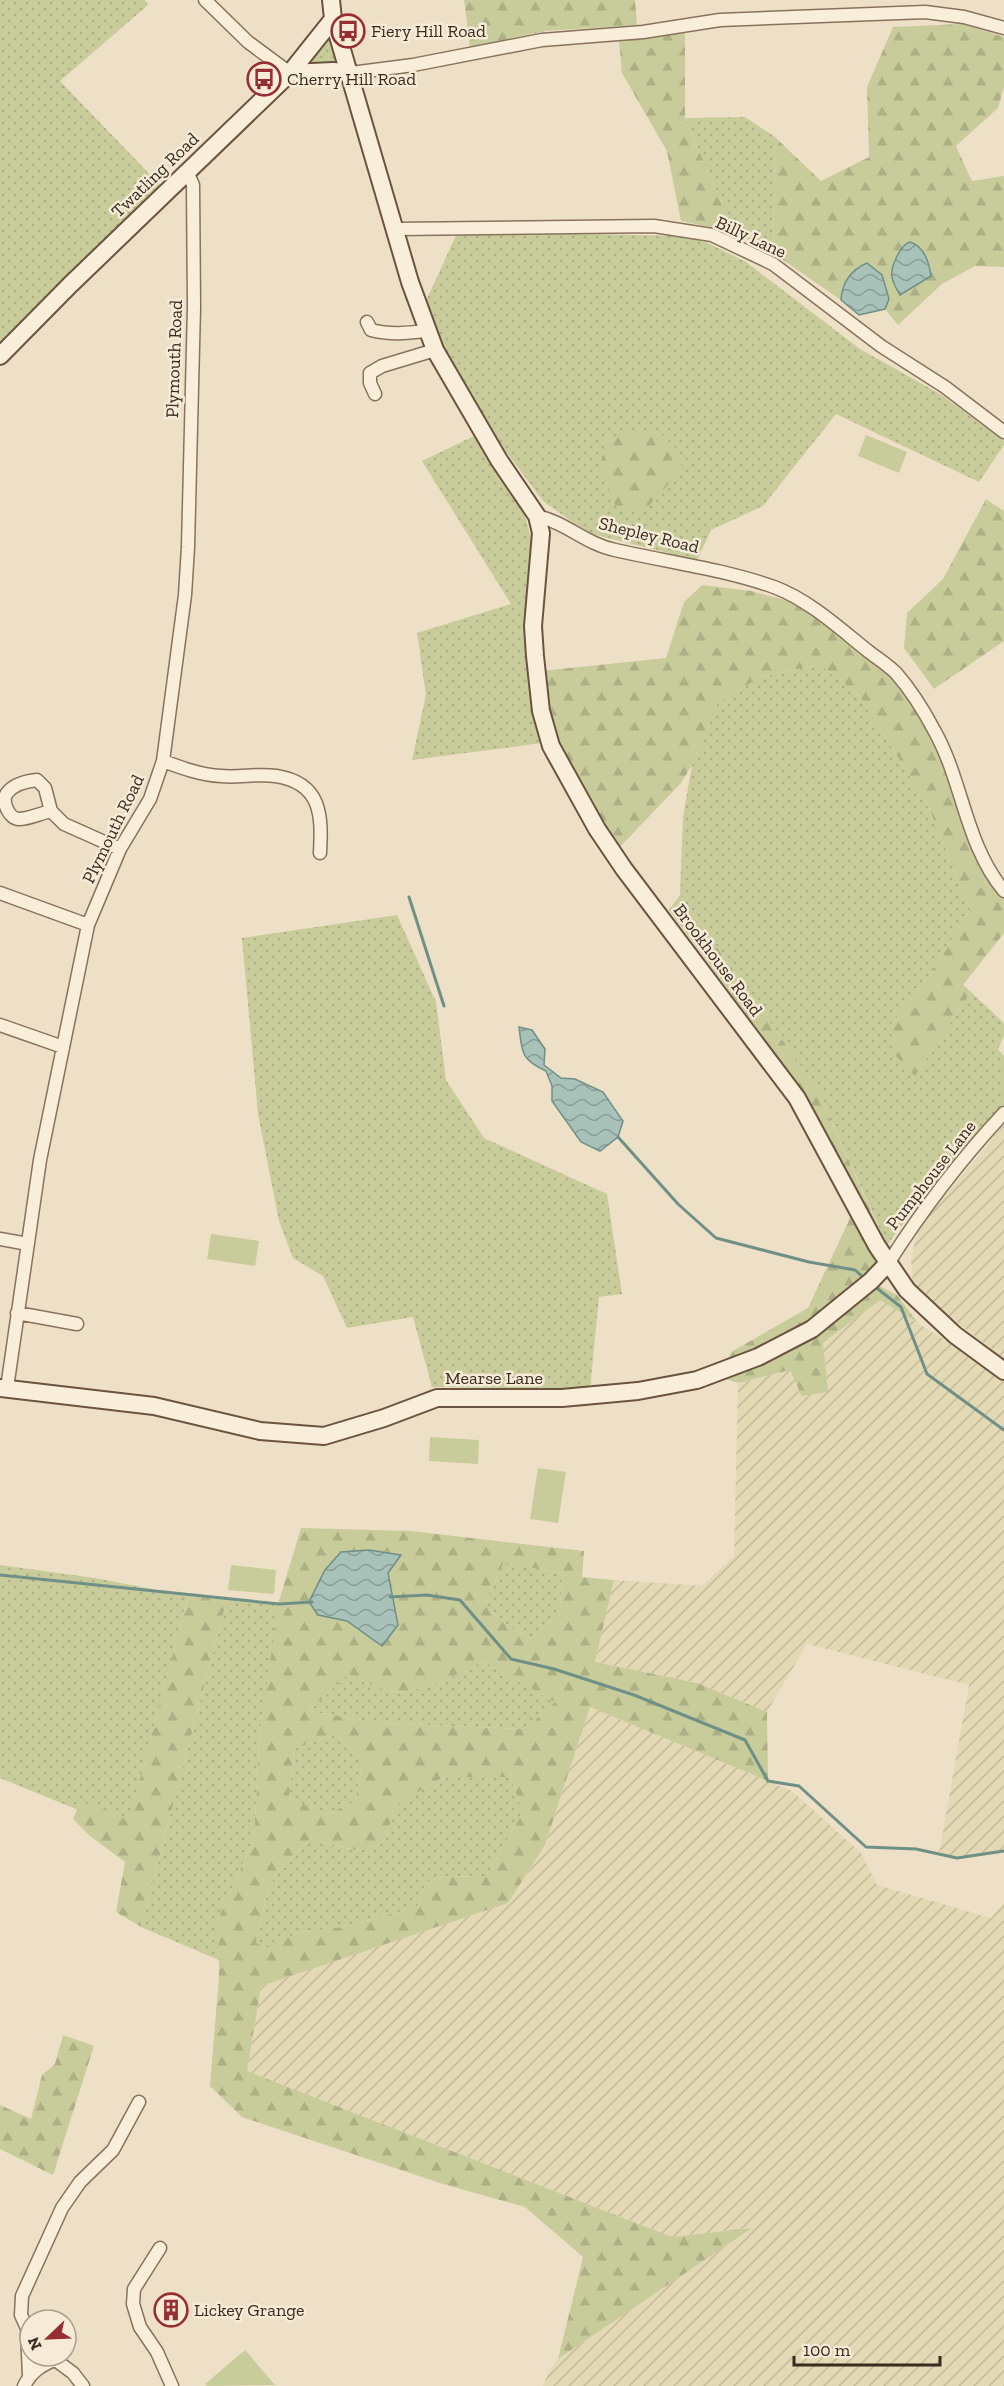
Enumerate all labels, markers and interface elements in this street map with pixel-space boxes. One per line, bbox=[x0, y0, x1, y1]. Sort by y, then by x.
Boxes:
bus stop icon: Fiery Hill Road bbox=[330, 13, 366, 49]
place label: Fiery Hill Road bbox=[371, 20, 486, 42]
bus stop icon: Cherry Hill Road bbox=[246, 61, 282, 97]
place label: Cherry Hill Road bbox=[287, 68, 416, 90]
street label: Twatling Road bbox=[107, 128, 203, 222]
street label: Billy Lane bbox=[712, 211, 790, 263]
street label: Plymouth Road bbox=[161, 299, 187, 419]
street label: Shepley Road bbox=[597, 512, 702, 558]
street label: Plymouth Road bbox=[77, 771, 149, 887]
street label: Brookhouse Road bbox=[669, 900, 767, 1021]
street label: Pumphouse Lane bbox=[881, 1116, 981, 1234]
street label: Mearse Lane bbox=[445, 1367, 543, 1389]
building icon: Lickey Grange bbox=[153, 2292, 189, 2328]
place label: Lickey Grange bbox=[194, 2299, 305, 2321]
north arrow bbox=[18, 2308, 78, 2368]
scale bar bbox=[794, 2329, 940, 2367]
text: N bbox=[24, 2334, 46, 2353]
text: 100 m bbox=[803, 2339, 851, 2361]

